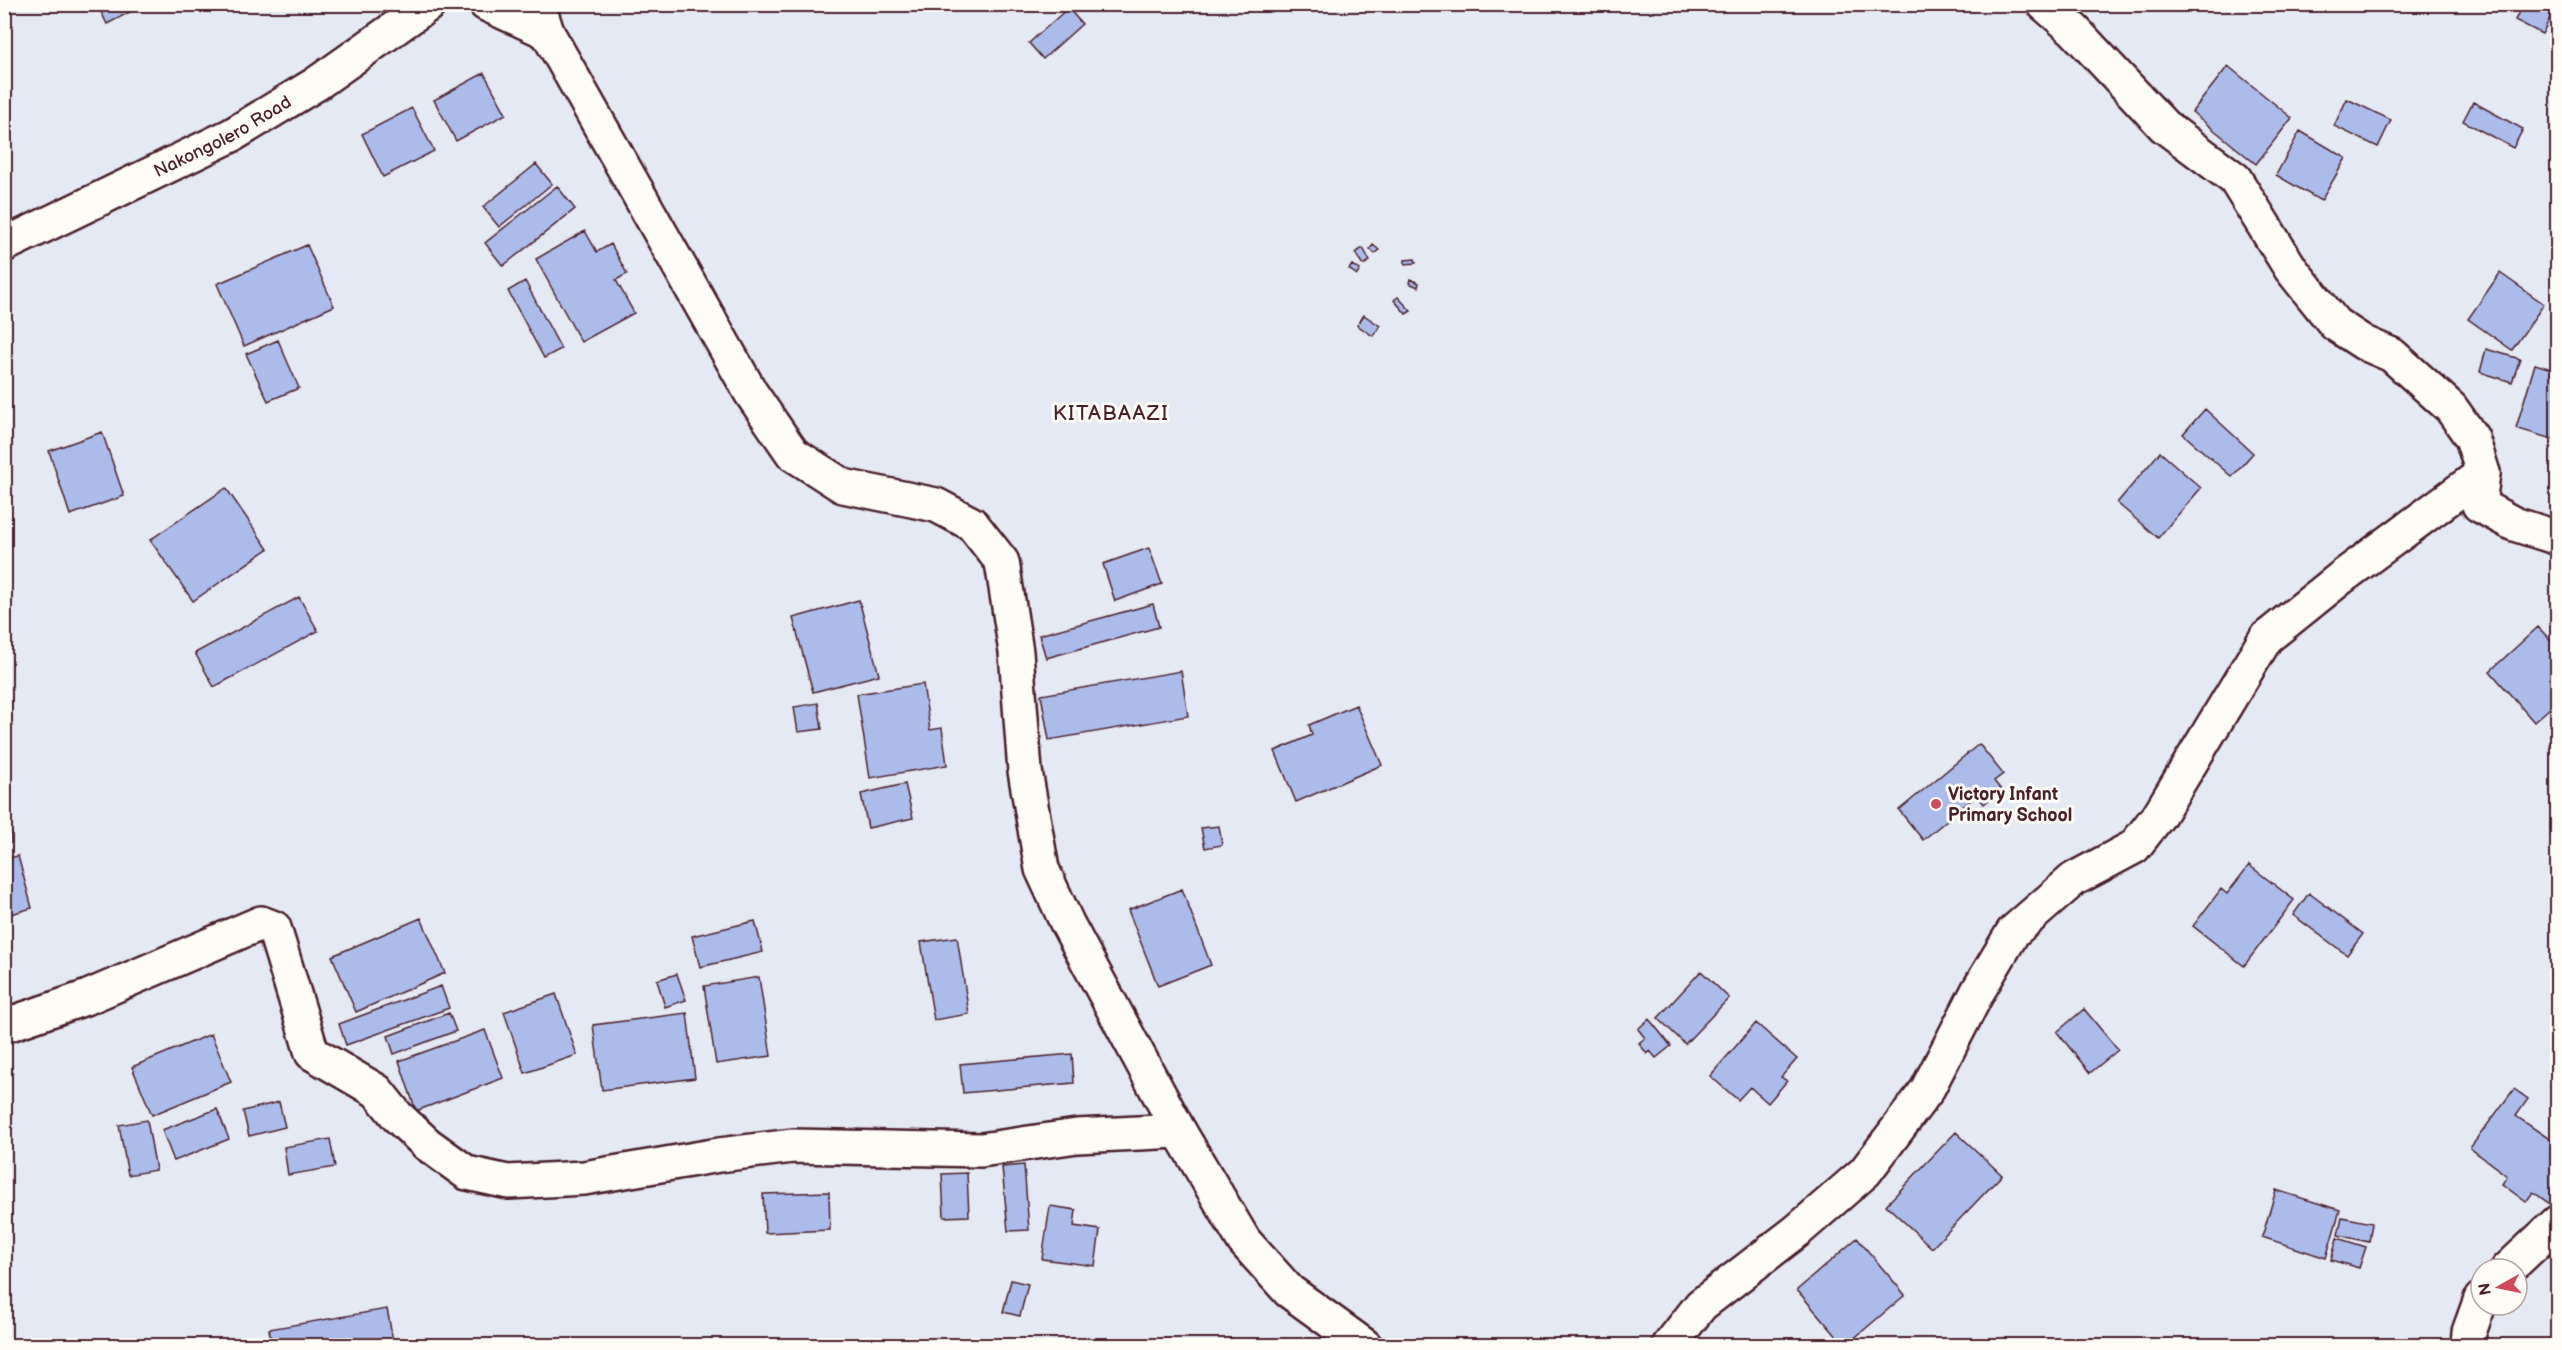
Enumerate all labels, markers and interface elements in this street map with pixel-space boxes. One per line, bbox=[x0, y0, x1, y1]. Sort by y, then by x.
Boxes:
street label: Nakongolero Road bbox=[150, 91, 295, 182]
district label: KITABAAZI bbox=[1053, 401, 1169, 426]
place label: Victory Infant Primary School bbox=[1948, 784, 2072, 826]
marker: Victory Infant Primary School bbox=[1929, 797, 1943, 811]
north arrow bbox=[2469, 1257, 2529, 1317]
text: N bbox=[2475, 1282, 2496, 1297]

